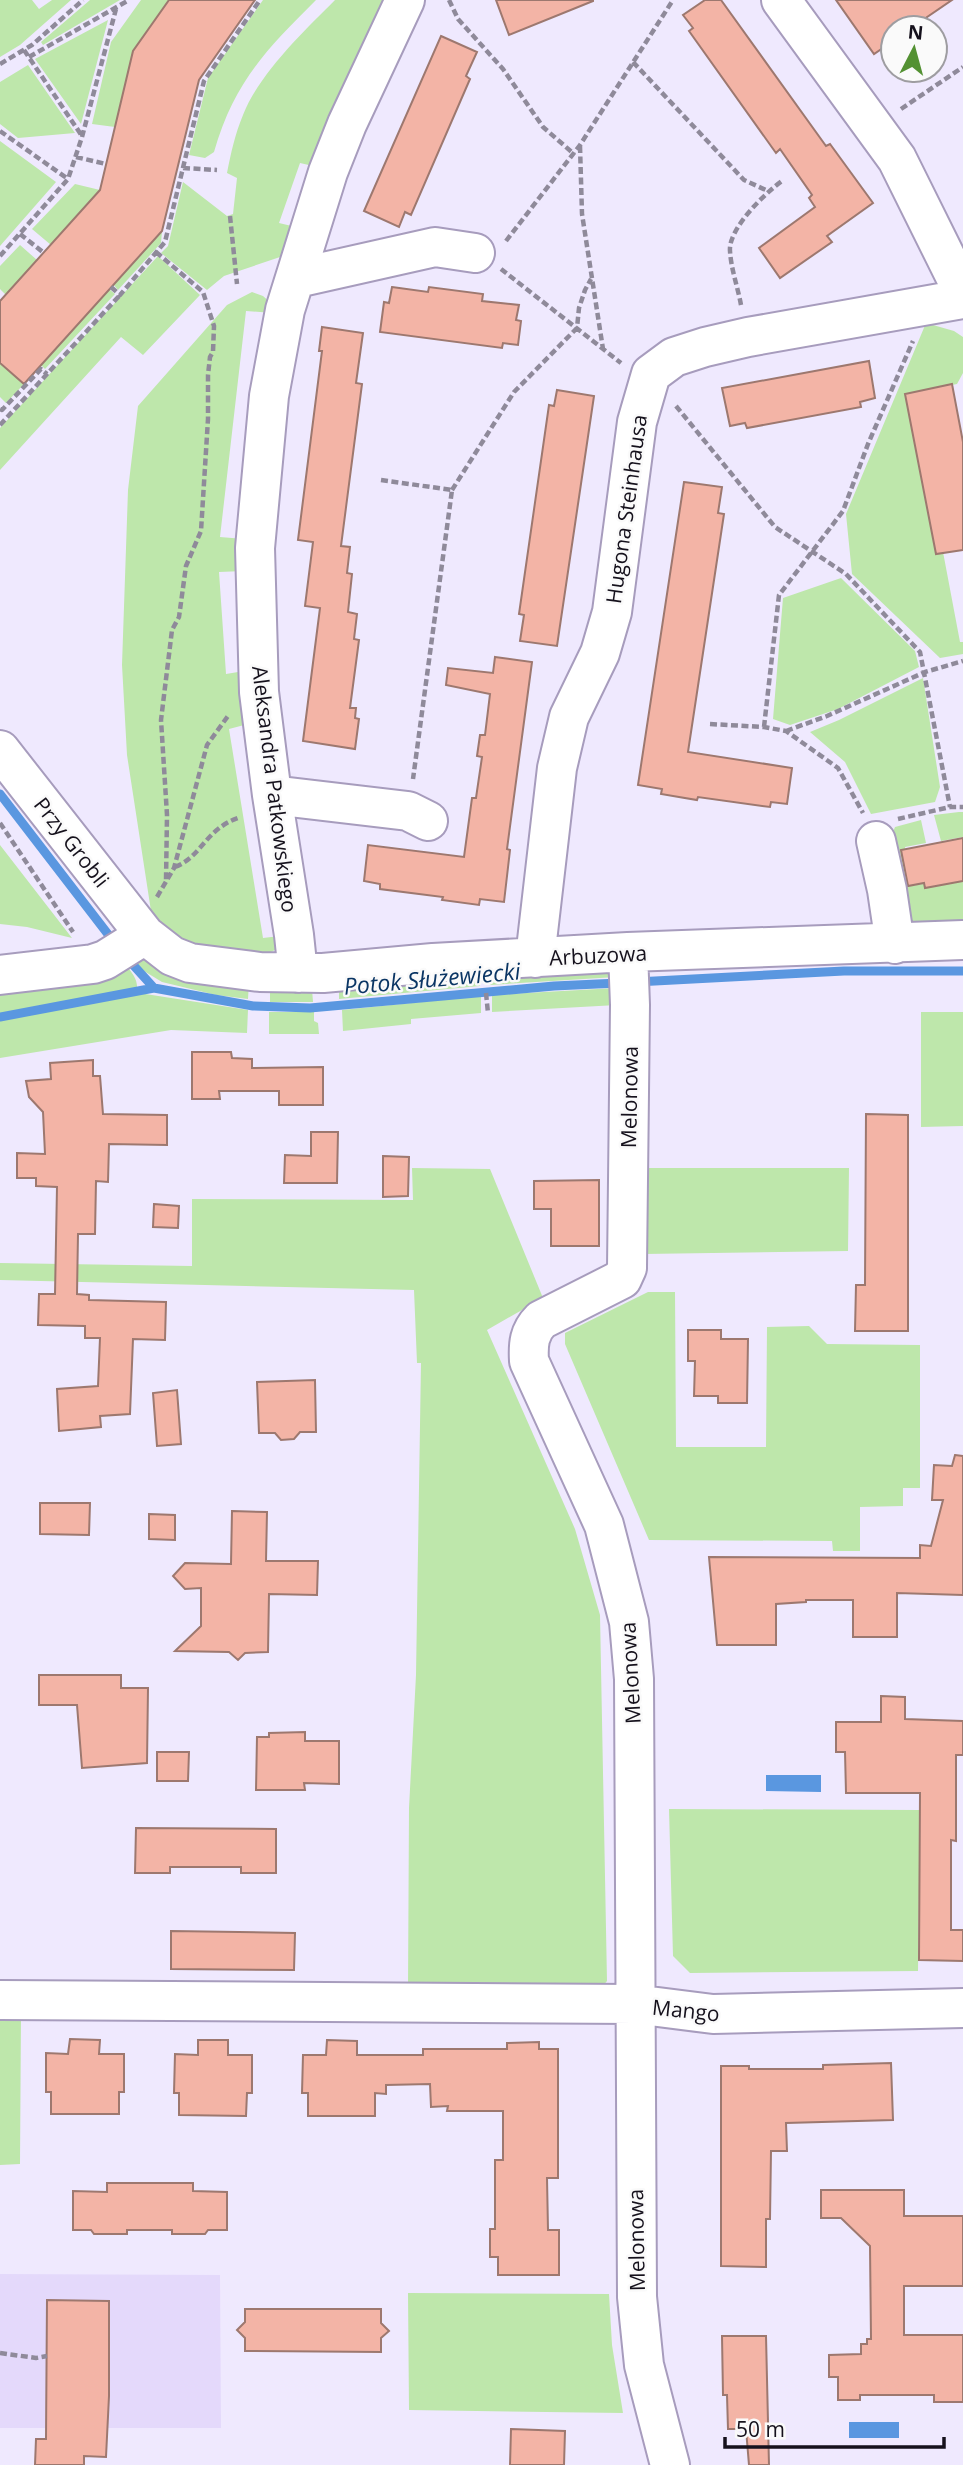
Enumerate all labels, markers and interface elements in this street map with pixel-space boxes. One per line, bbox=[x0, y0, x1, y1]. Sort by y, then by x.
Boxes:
north arrow bbox=[879, 14, 949, 84]
text: N bbox=[907, 18, 925, 46]
street label: Hugona Steinhausa bbox=[599, 413, 653, 605]
street label: Aleksandra Patkowskiego bbox=[246, 664, 304, 914]
street label: Przy Grobli bbox=[28, 791, 116, 893]
street label: Arbuzowa bbox=[548, 938, 648, 972]
water label: Potok Służewiecki bbox=[342, 954, 523, 1002]
street label: Melonowa bbox=[614, 1046, 644, 1148]
street label: Melonowa bbox=[613, 1621, 647, 1725]
street label: Mango bbox=[651, 1993, 721, 2027]
street label: Melonowa bbox=[621, 2189, 651, 2291]
scale bar bbox=[725, 2406, 944, 2450]
text: 50 m bbox=[736, 2415, 785, 2443]

